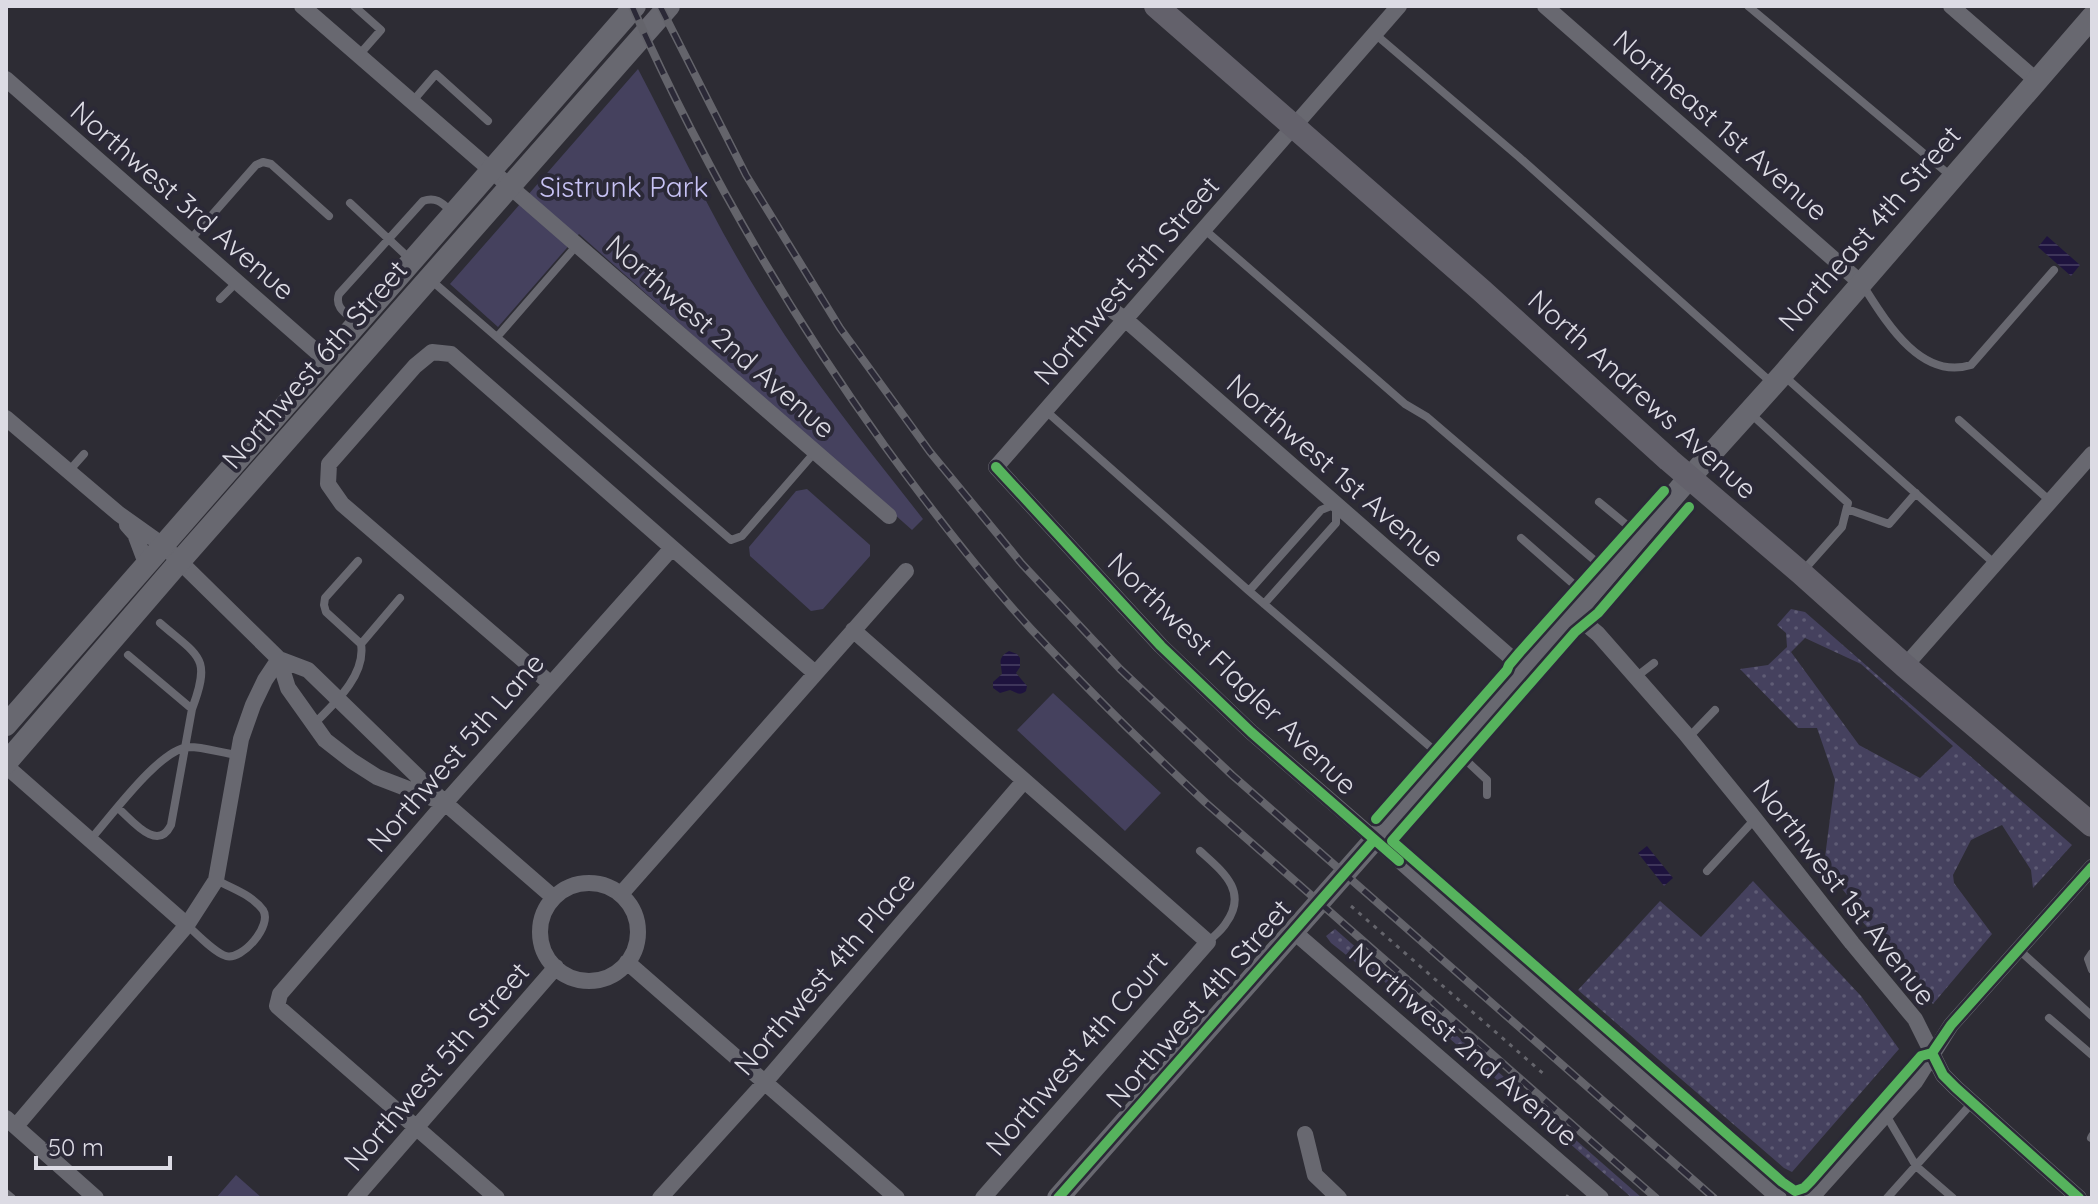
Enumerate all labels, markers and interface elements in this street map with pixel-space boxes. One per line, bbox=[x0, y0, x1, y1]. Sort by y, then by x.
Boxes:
street label: Northeast 1st Avenue bbox=[1606, 22, 1836, 228]
street label: Northwest 3rd Avenue bbox=[64, 93, 302, 307]
street label: Northeast 4th Street bbox=[1770, 118, 1968, 338]
street label: Northwest 5th Street bbox=[1026, 168, 1226, 392]
park label: Sistrunk Park bbox=[539, 169, 709, 204]
street label: Northwest 2nd Avenue bbox=[599, 227, 843, 445]
street label: Northwest 6th Street bbox=[214, 252, 414, 476]
street label: North Andrews Avenue bbox=[1521, 282, 1765, 506]
street label: Northwest 1st Avenue bbox=[1220, 366, 1452, 574]
street label: Northwest Flagler Avenue bbox=[1101, 545, 1365, 801]
street label: Northwest 5th Lane bbox=[359, 645, 551, 859]
street label: Northwest 1st Avenue bbox=[1746, 772, 1944, 1012]
street label: Northwest 4th Place bbox=[726, 864, 922, 1082]
street label: Northwest 4th Street bbox=[1098, 892, 1298, 1114]
street label: Northwest 2nd Avenue bbox=[1342, 935, 1586, 1153]
street label: Northwest 4th Court bbox=[978, 943, 1174, 1163]
street label: Northwest 5th Street bbox=[336, 954, 536, 1178]
scale bar bbox=[36, 1120, 170, 1170]
text: 50 m bbox=[48, 1132, 104, 1162]

